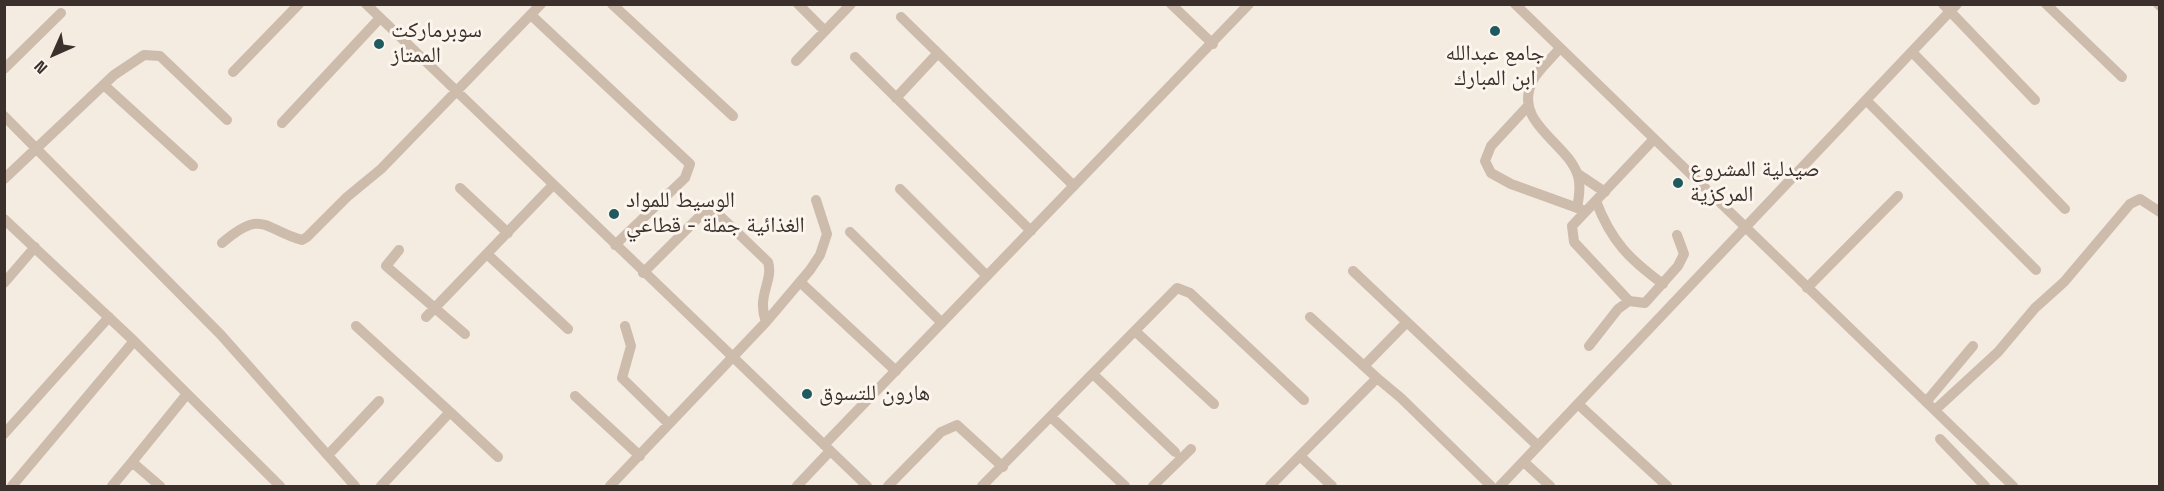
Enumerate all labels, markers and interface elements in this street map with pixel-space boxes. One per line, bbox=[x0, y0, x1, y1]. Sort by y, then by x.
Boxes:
place label: سوبرماركت الممتاز bbox=[391, 18, 482, 70]
north arrow bbox=[24, 24, 84, 84]
marker: جامع عبدالله ابن المبارك bbox=[1488, 24, 1502, 38]
marker: سوبرماركت الممتاز bbox=[372, 37, 386, 51]
place label: جامع عبدالله ابن المبارك bbox=[1446, 41, 1544, 92]
text: N bbox=[30, 56, 52, 78]
place label: صيدلية المشروع المركزية bbox=[1690, 157, 1820, 208]
marker: صيدلية المشروع المركزية bbox=[1671, 176, 1685, 190]
place label: الوسيط للمواد الغذائية جملة - قطاعي bbox=[626, 188, 805, 240]
marker: الوسيط للمواد الغذائية جملة - قطاعي bbox=[607, 207, 621, 221]
place label: هارون للتسوق bbox=[819, 381, 930, 407]
marker: هارون للتسوق bbox=[800, 387, 814, 401]

